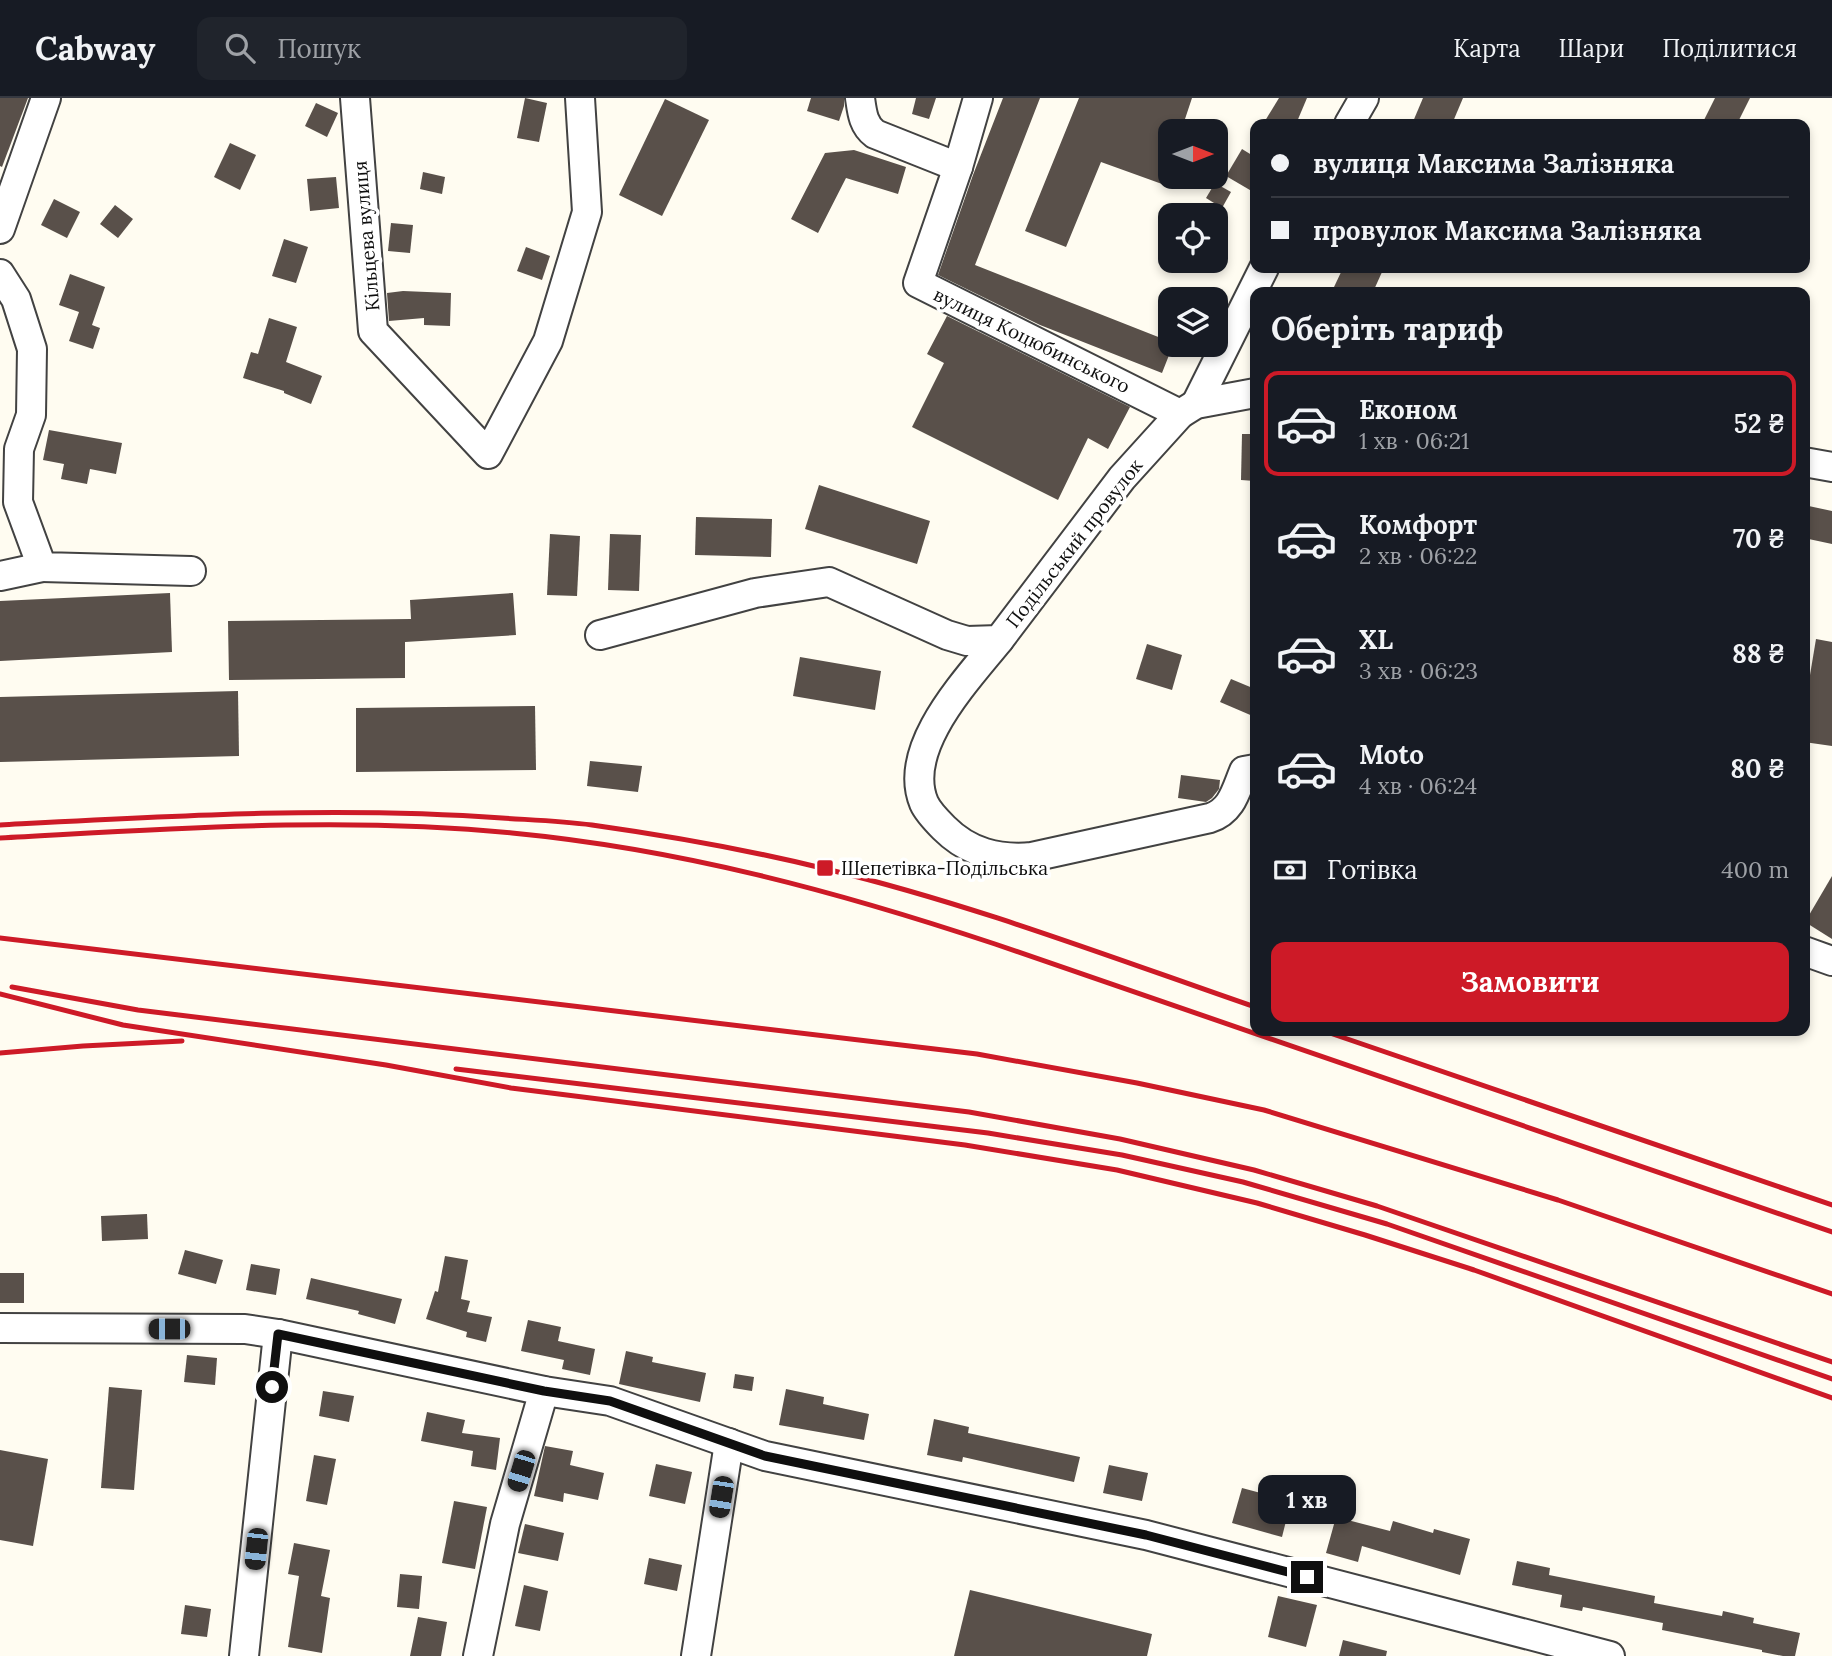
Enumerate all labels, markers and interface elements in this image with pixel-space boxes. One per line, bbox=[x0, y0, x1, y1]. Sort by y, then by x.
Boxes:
search box bbox=[197, 17, 687, 80]
text: Cabway bbox=[35, 27, 155, 69]
icon: search bbox=[221, 29, 259, 67]
text: Пошук bbox=[277, 32, 361, 65]
text: Карта bbox=[1453, 33, 1521, 64]
text: Шари bbox=[1559, 33, 1624, 64]
text: Поділитися bbox=[1662, 33, 1797, 64]
north arrow bbox=[1158, 119, 1228, 189]
map controls bbox=[1158, 119, 1228, 357]
text: вулиця Максима Залізняка bbox=[1313, 147, 1674, 180]
street label: Кільцева вулиця bbox=[347, 160, 385, 312]
button: locate bbox=[1158, 203, 1228, 273]
text: провулок Максима Залізняка bbox=[1313, 214, 1702, 247]
street label: вулиця Коцюбинського bbox=[930, 282, 1134, 398]
button: layers bbox=[1158, 287, 1228, 357]
text: Оберіть тариф bbox=[1271, 308, 1503, 349]
icon: car bbox=[1275, 392, 1338, 455]
text: Економ bbox=[1359, 393, 1457, 426]
text: 52 ₴ bbox=[1734, 407, 1785, 440]
text: 1 хв · 06:21 bbox=[1359, 426, 1470, 455]
street label: Подільський провулок bbox=[1001, 453, 1148, 632]
icon: car bbox=[1275, 507, 1338, 570]
text: Комфорт bbox=[1359, 508, 1477, 541]
text: 70 ₴ bbox=[1733, 522, 1785, 555]
text: 2 хв · 06:22 bbox=[1359, 541, 1477, 570]
icon: car bbox=[1275, 622, 1338, 685]
text: XL bbox=[1359, 623, 1393, 656]
text: 88 ₴ bbox=[1732, 637, 1785, 670]
text: 3 хв · 06:23 bbox=[1359, 656, 1478, 685]
icon: car bbox=[1275, 737, 1338, 800]
text: Moto bbox=[1359, 738, 1424, 771]
text: 80 ₴ bbox=[1730, 752, 1785, 785]
text: 4 хв · 06:24 bbox=[1359, 771, 1477, 800]
icon: cash bbox=[1271, 851, 1309, 889]
text: Готівка bbox=[1327, 853, 1418, 886]
text: 400 m bbox=[1721, 855, 1789, 884]
place label: Шепетівка-Подільська bbox=[841, 856, 1048, 880]
marker: Шепетівка-Подільська bbox=[815, 858, 835, 878]
button: Замовити bbox=[1271, 942, 1789, 1022]
car bbox=[149, 1319, 191, 1340]
route start bbox=[256, 1371, 288, 1403]
car bbox=[505, 1448, 538, 1494]
car bbox=[708, 1475, 735, 1519]
callout: 1 хв bbox=[1258, 1476, 1356, 1524]
text: 1 хв bbox=[1286, 1485, 1328, 1514]
car bbox=[244, 1527, 269, 1571]
route end bbox=[1291, 1561, 1323, 1593]

